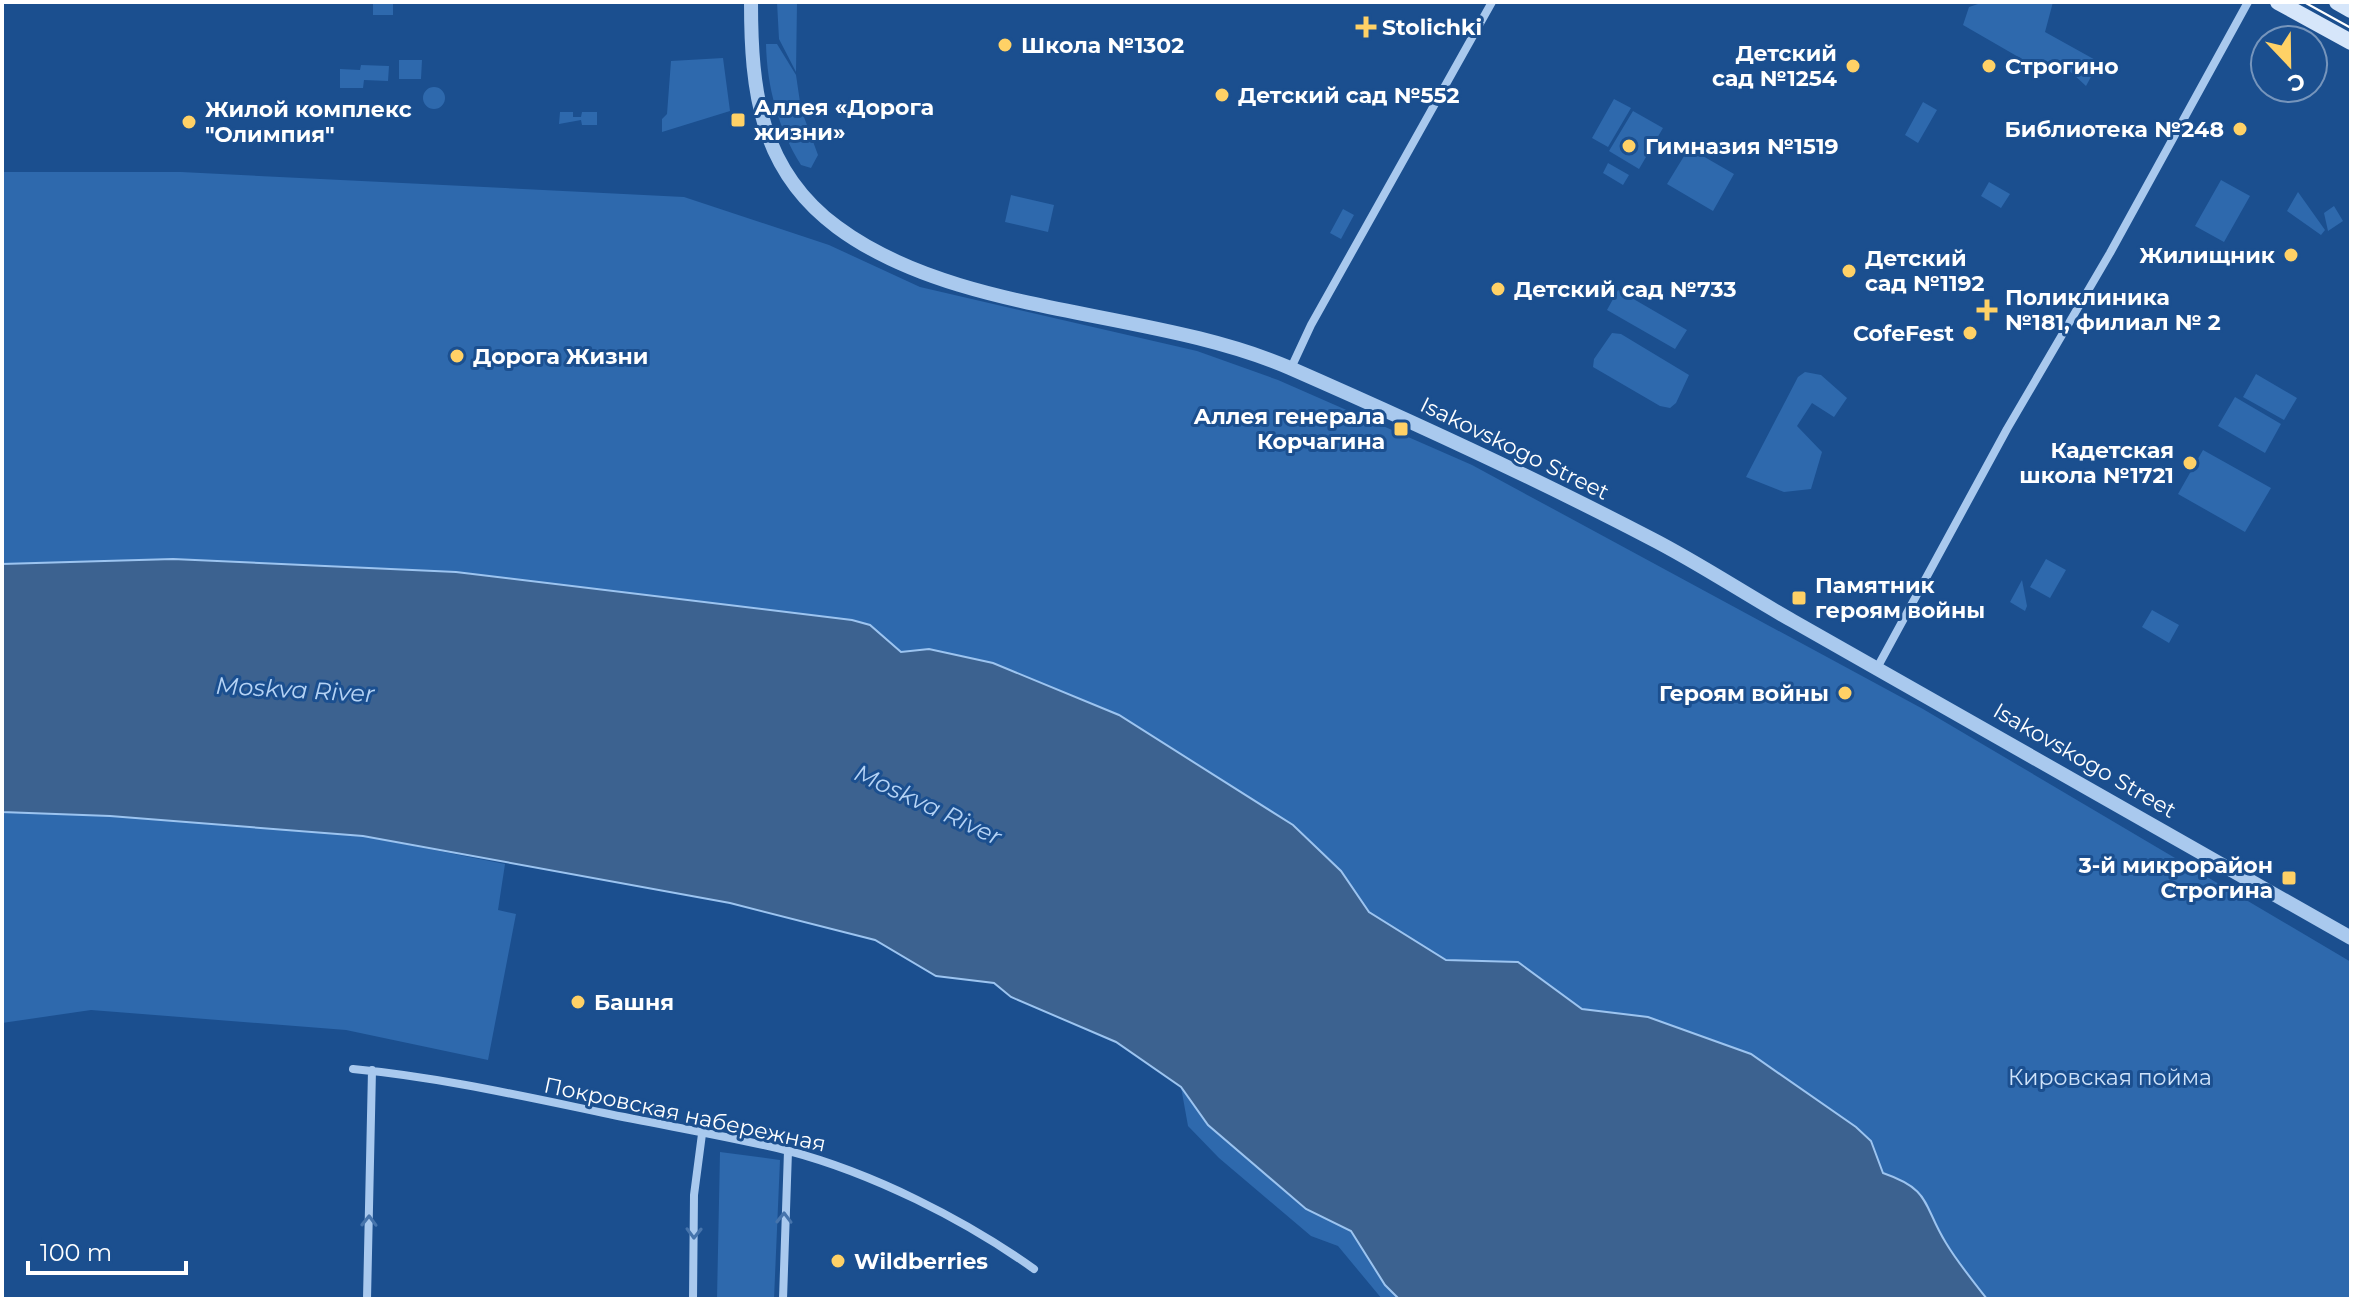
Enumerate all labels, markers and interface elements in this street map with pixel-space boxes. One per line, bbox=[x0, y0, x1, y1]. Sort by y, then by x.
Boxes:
place label: Stolichki bbox=[1382, 14, 1482, 41]
marker: Stolichki bbox=[1357, 18, 1375, 36]
north arrow bbox=[2249, 24, 2329, 104]
place label: Школа №1302 bbox=[1021, 32, 1184, 59]
marker: Школа №1302 bbox=[996, 36, 1014, 54]
place label: Детский сад №1254 bbox=[1712, 40, 1837, 92]
place label: Строгино bbox=[2005, 53, 2119, 80]
marker: Детский сад №1254 bbox=[1844, 57, 1862, 75]
marker: Строгино bbox=[1980, 57, 1998, 75]
text: С bbox=[2284, 67, 2309, 98]
place label: Детский сад №552 bbox=[1238, 82, 1459, 109]
marker: Детский сад №552 bbox=[1213, 86, 1231, 104]
place label: Аллея «Дорога жизни» bbox=[754, 94, 934, 146]
place label: Жилой комплекс "Олимпия" bbox=[205, 96, 412, 148]
marker: Аллея «Дорога жизни» bbox=[729, 111, 747, 129]
marker: Жилой комплекс "Олимпия" bbox=[180, 113, 198, 131]
place label: Библиотека №248 bbox=[2005, 116, 2224, 143]
marker: Библиотека №248 bbox=[2231, 120, 2249, 138]
place label: Гимназия №1519 bbox=[1645, 133, 1839, 160]
marker: Гимназия №1519 bbox=[1620, 137, 1638, 155]
place label: Жилищник bbox=[2139, 242, 2276, 269]
place label: Детский сад №1192 bbox=[1865, 245, 1984, 297]
marker: Жилищник bbox=[2282, 246, 2300, 264]
marker: Детский сад №1192 bbox=[1840, 262, 1858, 280]
place label: Детский сад №733 bbox=[1514, 276, 1736, 303]
marker: Детский сад №733 bbox=[1489, 280, 1507, 298]
place label: Поликлиника №181, филиал № 2 bbox=[2005, 284, 2221, 336]
marker: Поликлиника №181, филиал № 2 bbox=[1976, 299, 1998, 321]
place label: CofeFest bbox=[1853, 320, 1954, 347]
marker: CofeFest bbox=[1961, 324, 1979, 342]
place label: Дорога Жизни bbox=[473, 343, 648, 370]
marker: Дорога Жизни bbox=[448, 347, 466, 365]
street label: Isakovskogo Street bbox=[1416, 391, 1614, 506]
place label: Аллея генерала Корчагина bbox=[1193, 403, 1385, 455]
marker: Аллея генерала Корчагина bbox=[1392, 420, 1410, 438]
place label: Кадетская школа №1721 bbox=[2019, 437, 2174, 489]
marker: Кадетская школа №1721 bbox=[2181, 454, 2199, 472]
place label: Памятник героям войны bbox=[1815, 572, 1985, 624]
marker: Памятник героям войны bbox=[1790, 589, 1808, 607]
water label: Moskva River bbox=[215, 671, 377, 708]
place label: Героям войны bbox=[1659, 680, 1829, 707]
marker: Героям войны bbox=[1836, 684, 1854, 702]
street label: Isakovskogo Street bbox=[1989, 697, 2181, 824]
water label: Moskva River bbox=[850, 758, 1008, 852]
place label: 3-й микрорайон Строгина bbox=[2078, 852, 2273, 904]
marker: 3-й микрорайон Строгина bbox=[2280, 869, 2298, 887]
place label: Башня bbox=[594, 989, 674, 1016]
marker: Башня bbox=[569, 993, 587, 1011]
park label: Кировская пойма bbox=[2008, 1064, 2212, 1091]
street label: Покровская набережная bbox=[541, 1071, 828, 1158]
one-way arrow bbox=[776, 1211, 793, 1224]
one-way arrow bbox=[360, 1214, 378, 1227]
scale bar bbox=[28, 1225, 186, 1275]
one-way arrow bbox=[685, 1227, 703, 1240]
text: 100 m bbox=[40, 1238, 112, 1267]
place label: Wildberries bbox=[854, 1248, 988, 1275]
marker: Wildberries bbox=[829, 1252, 847, 1270]

